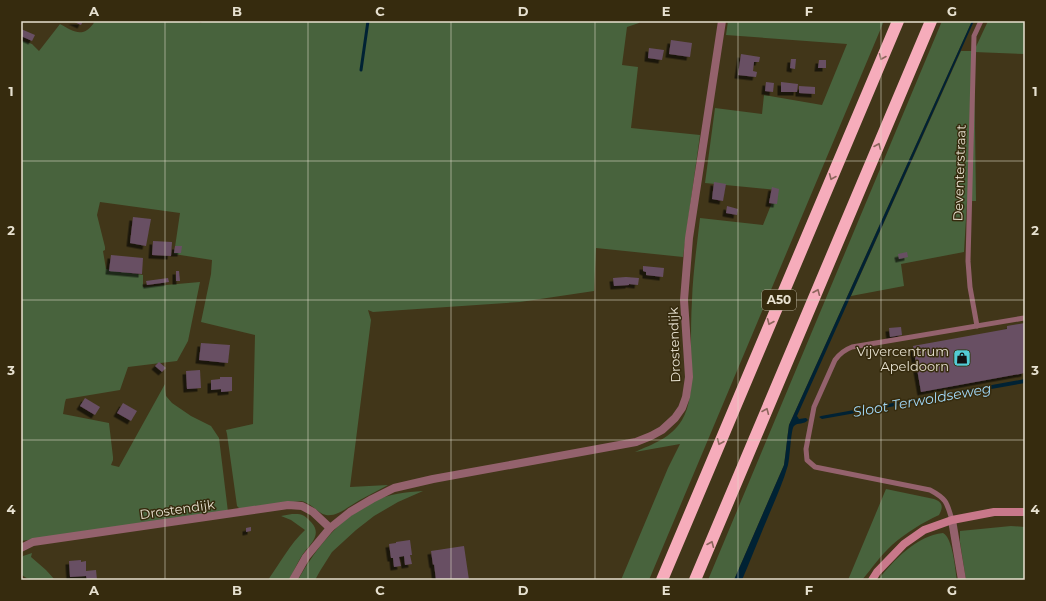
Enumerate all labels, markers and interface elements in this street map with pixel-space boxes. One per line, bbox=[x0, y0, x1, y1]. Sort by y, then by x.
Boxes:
text: A bbox=[88, 3, 100, 19]
text: B bbox=[232, 3, 242, 19]
text: C bbox=[375, 3, 385, 19]
text: D bbox=[518, 3, 529, 19]
text: E bbox=[662, 3, 671, 19]
text: F bbox=[805, 3, 813, 19]
text: G bbox=[947, 3, 957, 19]
one-way arrow bbox=[879, 53, 887, 60]
text: 1 bbox=[8, 83, 14, 99]
text: 1 bbox=[1032, 83, 1038, 99]
street label: Deventerstraat bbox=[949, 124, 969, 222]
one-way arrow bbox=[874, 143, 882, 150]
one-way arrow bbox=[828, 173, 836, 180]
text: 2 bbox=[7, 222, 15, 238]
text: 2 bbox=[1031, 222, 1039, 238]
one-way arrow bbox=[812, 288, 820, 296]
road number: A50 bbox=[762, 290, 796, 310]
street label: Drostendijk bbox=[665, 307, 683, 383]
one-way arrow bbox=[767, 318, 775, 326]
place label: Vijvercentrum Apeldoorn bbox=[856, 343, 949, 374]
shop icon: Vijvercentrum Apeldoorn bbox=[952, 348, 972, 368]
text: 3 bbox=[6, 362, 15, 378]
text: 3 bbox=[1030, 362, 1039, 378]
water label: Sloot Terwoldseweg bbox=[851, 379, 993, 421]
one-way arrow bbox=[762, 408, 770, 415]
one-way arrow bbox=[717, 438, 725, 446]
street label: Drostendijk bbox=[138, 496, 216, 522]
text: 4 bbox=[7, 501, 16, 517]
text: 4 bbox=[1031, 501, 1040, 517]
one-way arrow bbox=[706, 541, 714, 548]
text: A bbox=[88, 582, 100, 598]
text: B bbox=[232, 582, 242, 598]
text: C bbox=[375, 582, 385, 598]
text: D bbox=[518, 582, 529, 598]
text: E bbox=[662, 582, 671, 598]
text: F bbox=[805, 582, 813, 598]
text: G bbox=[947, 582, 957, 598]

